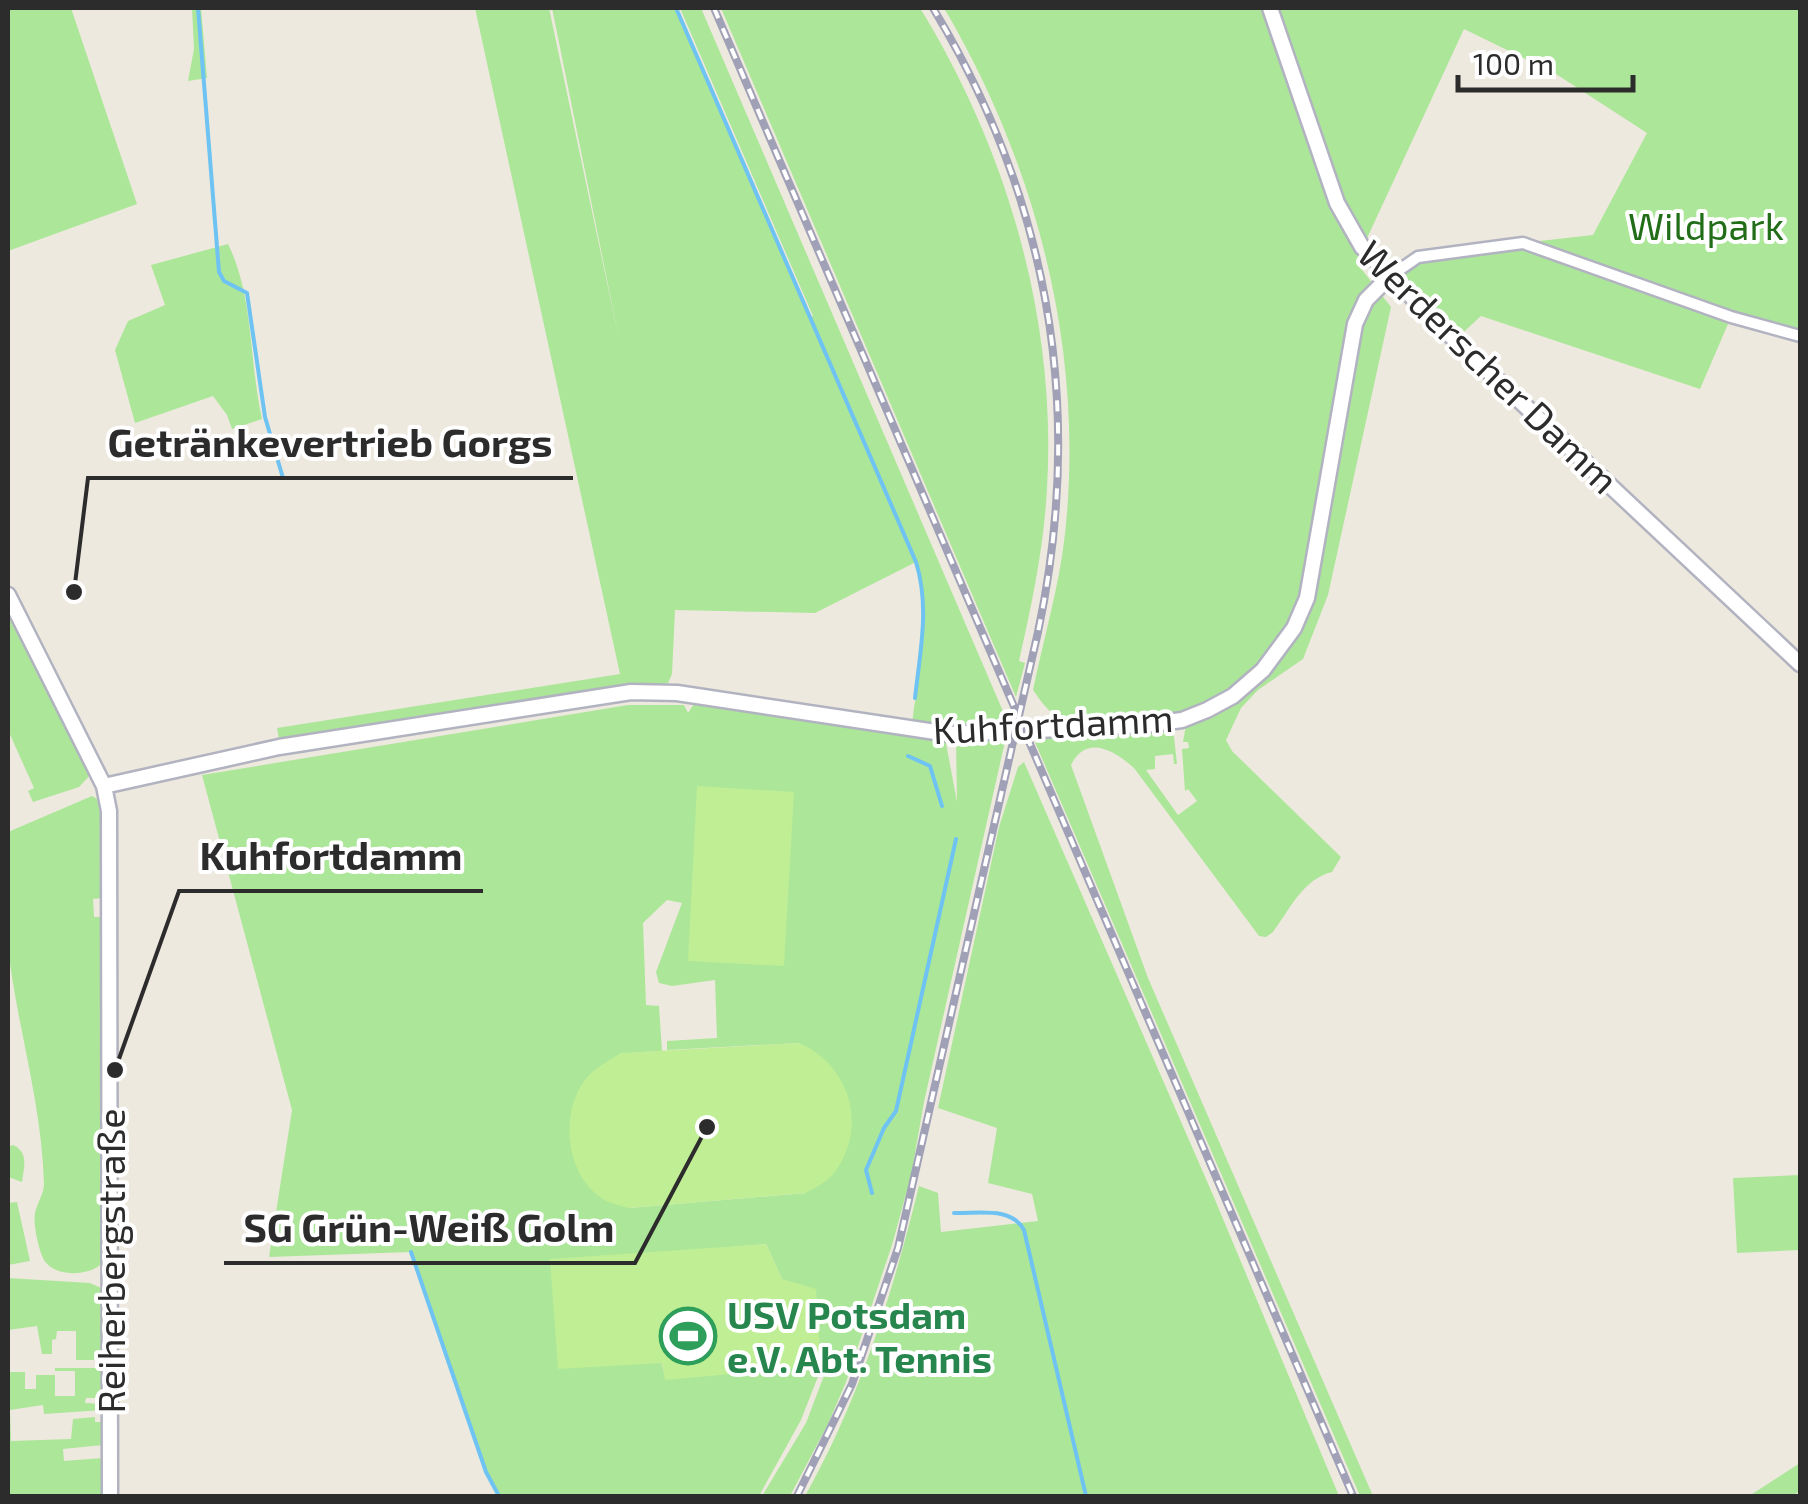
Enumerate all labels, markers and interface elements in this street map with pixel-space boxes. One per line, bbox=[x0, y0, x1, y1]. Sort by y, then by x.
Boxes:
scale bar bbox=[1458, 30, 1633, 92]
text: 100 m bbox=[1473, 45, 1554, 81]
park label: Wildpark bbox=[1628, 202, 1784, 248]
street label: Werderscher Damm bbox=[1349, 230, 1629, 502]
callout: Getränkevertrieb Gorgs bbox=[88, 408, 573, 478]
text: Getränkevertrieb Gorgs bbox=[107, 417, 553, 465]
street label: Kuhfortdamm bbox=[932, 694, 1174, 752]
callout: Kuhfortdamm bbox=[179, 821, 483, 891]
text: Kuhfortdamm bbox=[199, 830, 463, 878]
street label: Reiherbergstraße bbox=[87, 1108, 133, 1414]
callout: SG Grün-Weiß Golm bbox=[224, 1193, 635, 1263]
text: SG Grün-Weiß Golm bbox=[243, 1202, 615, 1250]
place label: USV Potsdam e.V. Abt. Tennis bbox=[727, 1291, 992, 1381]
sports icon: USV Potsdam e.V. Abt. Tennis bbox=[658, 1306, 718, 1366]

